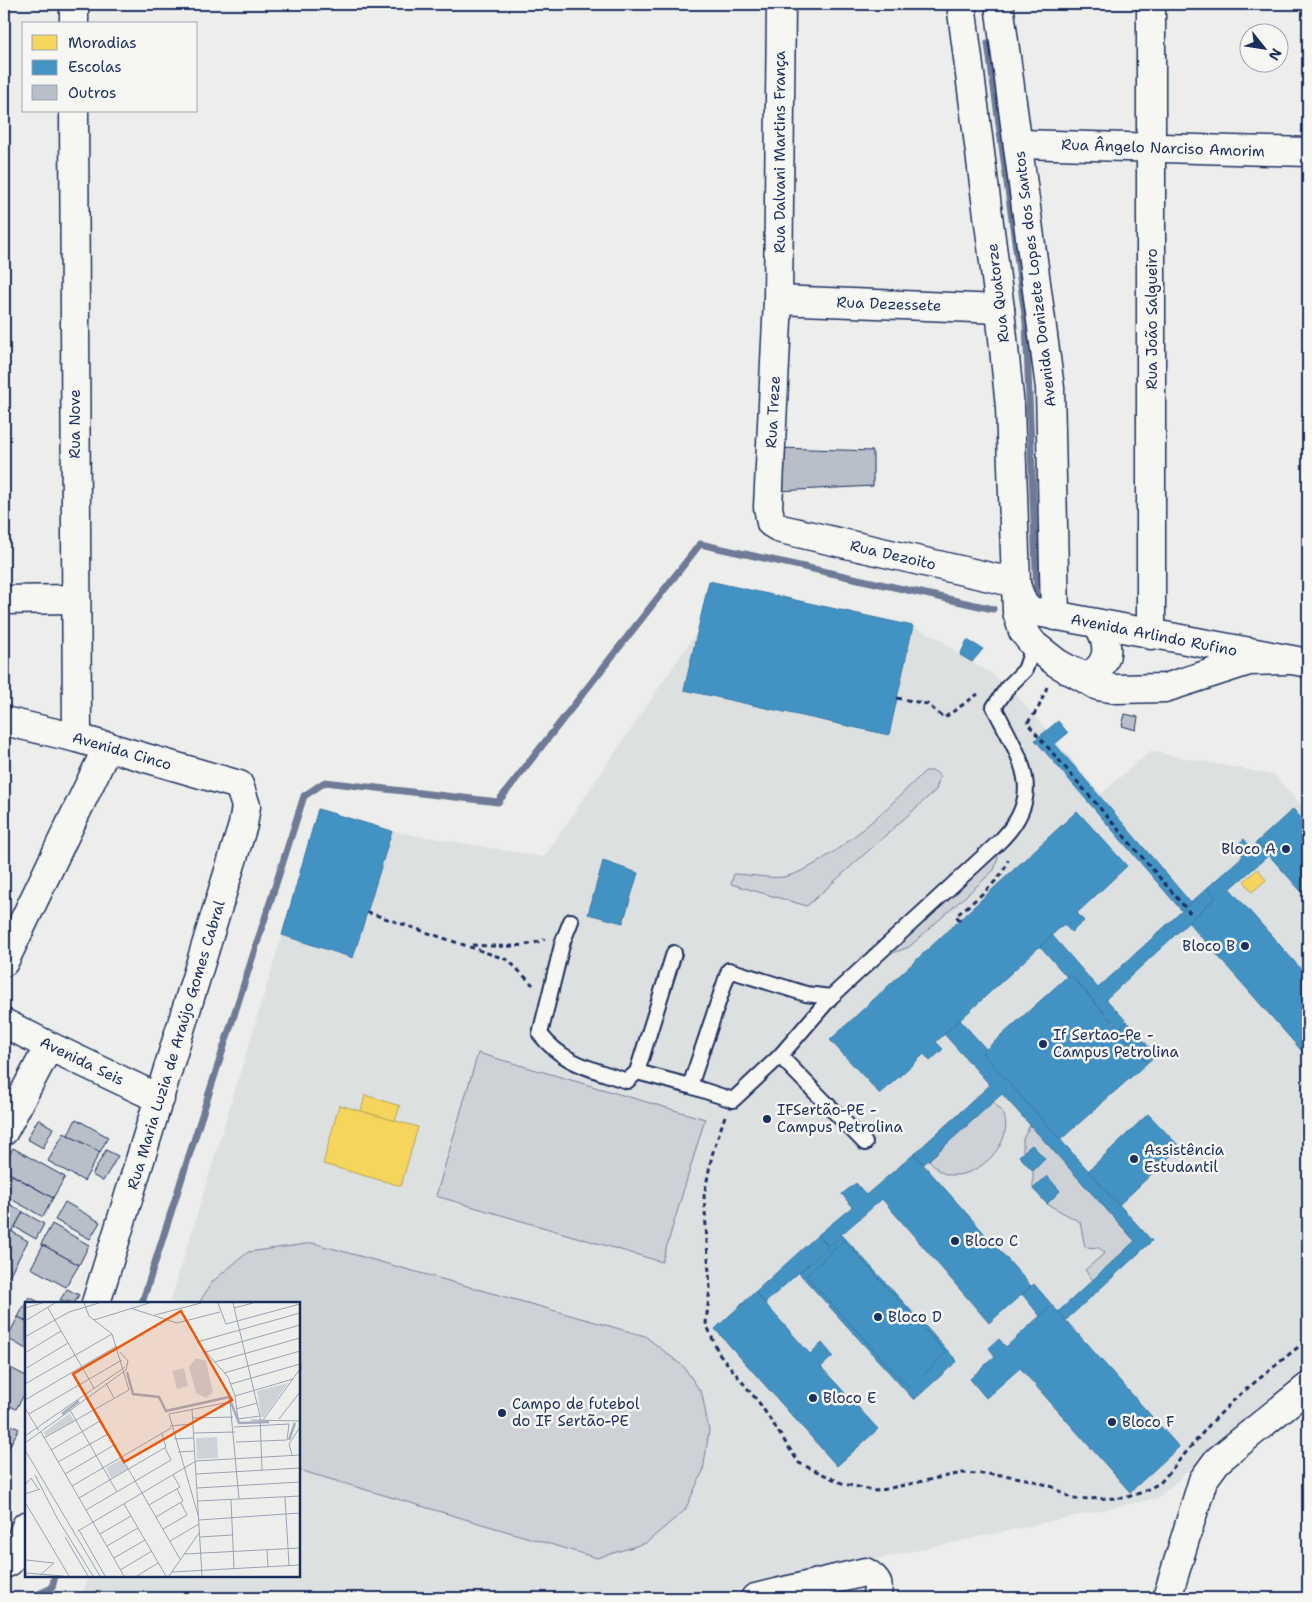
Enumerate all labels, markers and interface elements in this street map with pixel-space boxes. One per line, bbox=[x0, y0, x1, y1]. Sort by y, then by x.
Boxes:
legend bbox=[22, 22, 198, 112]
north arrow bbox=[1240, 22, 1290, 72]
text: Moradias bbox=[68, 33, 137, 53]
text: N bbox=[1265, 45, 1286, 64]
street label: Rua Dalvani Martins França bbox=[770, 50, 790, 253]
text: Escolas bbox=[68, 57, 122, 77]
text: Outros bbox=[68, 83, 116, 103]
street label: Rua Ângelo Narciso Amorim bbox=[1061, 133, 1265, 162]
street label: Avenida Donizete Lopes dos Santos bbox=[1009, 150, 1061, 408]
street label: Rua Quatorze bbox=[982, 242, 1014, 344]
street label: Rua João Salgueiro bbox=[1142, 248, 1162, 390]
street label: Rua Dezessete bbox=[836, 292, 942, 316]
street label: Rua Treze bbox=[761, 375, 785, 449]
street label: Rua Nove bbox=[65, 389, 85, 459]
street label: Rua Dezoito bbox=[848, 535, 938, 575]
street label: Avenida Arlindo Rufino bbox=[1069, 609, 1239, 661]
street label: Avenida Cinco bbox=[70, 727, 174, 775]
place label: Bloco A bbox=[1221, 839, 1276, 859]
marker: Bloco A bbox=[1280, 843, 1292, 855]
street label: Rua Maria Luzia de Araújo Gomes Cabral bbox=[122, 898, 230, 1192]
place label: Bloco B bbox=[1182, 936, 1235, 956]
marker: Bloco B bbox=[1239, 940, 1251, 952]
place label: If Sertao-Pe - Campus Petrolina bbox=[1053, 1025, 1179, 1062]
street label: Avenida Seis bbox=[36, 1032, 128, 1090]
marker: If Sertao-Pe - Campus Petrolina bbox=[1037, 1038, 1049, 1050]
place label: IFSertão-PE - Campus Petrolina bbox=[777, 1100, 903, 1137]
marker: IFSertão-PE - Campus Petrolina bbox=[761, 1113, 773, 1125]
place label: Assistência Estudantil bbox=[1144, 1140, 1225, 1177]
marker: Assistência Estudantil bbox=[1128, 1153, 1140, 1165]
place label: Bloco C bbox=[965, 1231, 1018, 1251]
marker: Bloco C bbox=[949, 1235, 961, 1247]
inset map bbox=[25, 1302, 300, 1577]
place label: Bloco D bbox=[888, 1307, 942, 1327]
marker: Bloco D bbox=[872, 1311, 884, 1323]
place label: Bloco E bbox=[823, 1388, 876, 1408]
marker: Bloco E bbox=[807, 1392, 819, 1404]
place label: Campo de futebol do IF Sertão-PE bbox=[512, 1394, 640, 1431]
marker: Campo de futebol do IF Sertão-PE bbox=[496, 1407, 508, 1419]
place label: Bloco F bbox=[1122, 1412, 1174, 1432]
marker: Bloco F bbox=[1106, 1416, 1118, 1428]

